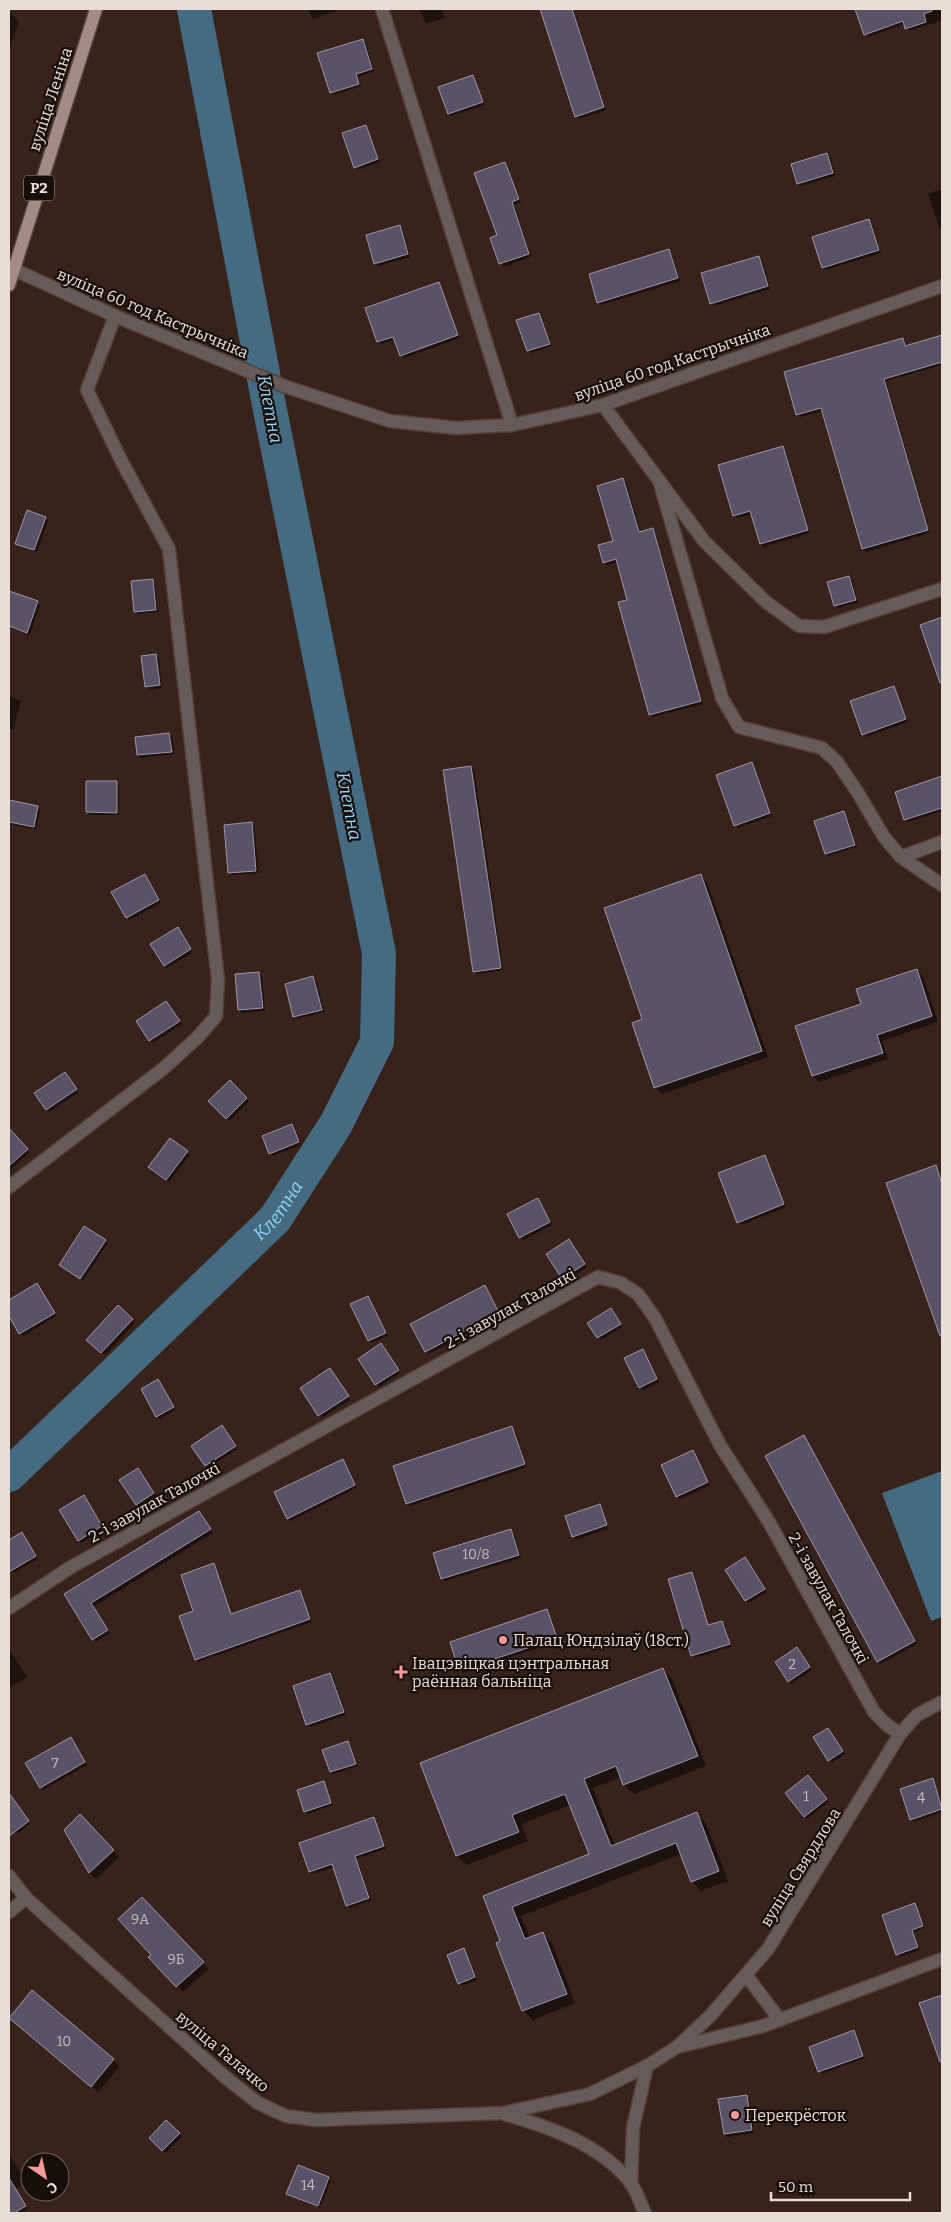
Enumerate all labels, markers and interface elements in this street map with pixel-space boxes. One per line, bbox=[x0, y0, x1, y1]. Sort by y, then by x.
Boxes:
street label: вуліца Леніна bbox=[25, 45, 76, 153]
road number: Р2 bbox=[24, 176, 54, 200]
street label: вуліца 60 год Кастрычніка bbox=[54, 265, 251, 362]
street label: вуліца 60 год Кастрычніка bbox=[572, 320, 773, 405]
water label: Клетна bbox=[253, 373, 287, 445]
water label: Клетна bbox=[332, 770, 366, 842]
water label: Клетна bbox=[249, 1177, 308, 1245]
street label: 2-і завулак Талочкі bbox=[441, 1264, 579, 1352]
street label: 2-і завулак Талочкі bbox=[85, 1458, 223, 1546]
street label: 2-і завулак Талочкі bbox=[785, 1529, 873, 1667]
house number: 10/8 bbox=[462, 1546, 490, 1563]
place label: Палац Юндзілаў (18ст.) bbox=[513, 1631, 689, 1650]
marker: Палац Юндзілаў (18ст.) bbox=[497, 1634, 509, 1646]
place label: Івацэвіцкая цэнтральная раённая бальніца bbox=[412, 1654, 609, 1691]
house number: 2 bbox=[788, 1656, 796, 1672]
marker: Івацэвіцкая цэнтральная раённая бальніца bbox=[394, 1665, 408, 1679]
house number: 7 bbox=[51, 1755, 59, 1772]
house number: 1 bbox=[803, 1788, 809, 1805]
house number: 4 bbox=[917, 1790, 925, 1807]
street label: вуліца Свярдлова bbox=[756, 1804, 845, 1930]
house number: 9А bbox=[131, 1911, 149, 1928]
house number: 9Б bbox=[168, 1951, 184, 1968]
street label: вуліца Талачко bbox=[172, 2007, 273, 2096]
house number: 10 bbox=[57, 2033, 71, 2050]
place label: Перекрёсток bbox=[745, 2106, 847, 2125]
marker: Перекрёсток bbox=[729, 2109, 741, 2121]
north arrow bbox=[20, 2152, 70, 2202]
scale bar bbox=[771, 2170, 910, 2202]
house number: 14 bbox=[301, 2177, 315, 2194]
text: С bbox=[43, 2178, 60, 2197]
text: 50 m bbox=[778, 2178, 814, 2196]

